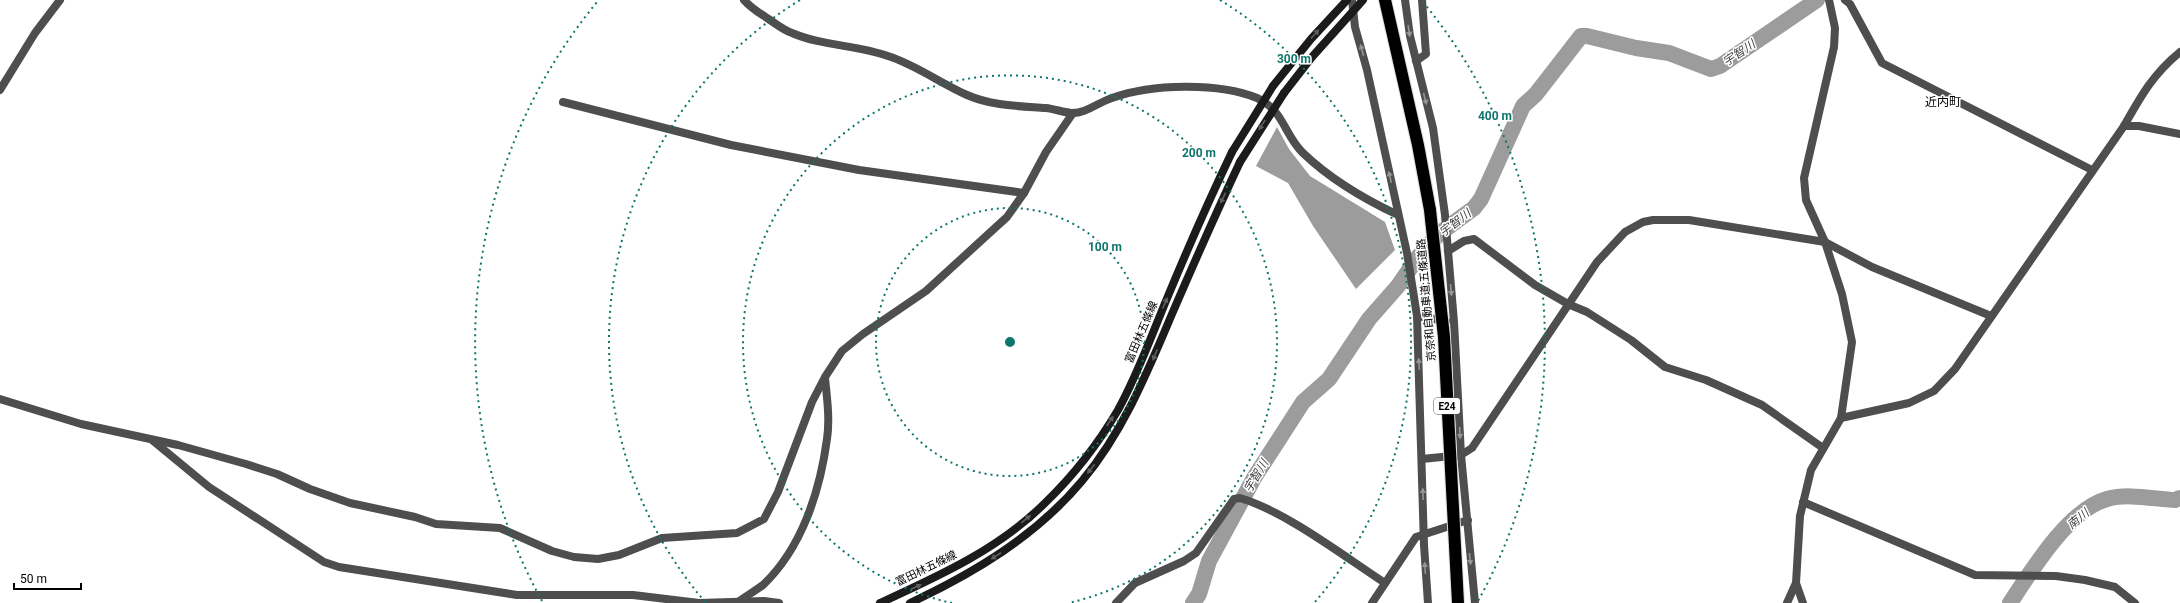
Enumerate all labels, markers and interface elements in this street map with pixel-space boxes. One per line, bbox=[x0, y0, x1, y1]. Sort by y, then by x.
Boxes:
one-way arrow bbox=[1406, 25, 1412, 37]
one-way arrow bbox=[1310, 30, 1319, 39]
water label: 宇智川 bbox=[1720, 36, 1759, 69]
one-way arrow bbox=[1358, 43, 1364, 56]
text: 300 m bbox=[1277, 52, 1311, 66]
one-way arrow bbox=[1423, 93, 1429, 105]
district label: 近内町 bbox=[1925, 95, 1961, 109]
text: 400 m bbox=[1478, 109, 1512, 123]
one-way arrow bbox=[1258, 120, 1266, 131]
text: 200 m bbox=[1182, 146, 1216, 160]
one-way arrow bbox=[1386, 170, 1392, 183]
one-way arrow bbox=[1220, 192, 1226, 203]
water label: 宇智川 bbox=[1436, 205, 1475, 239]
street label: 京奈和自動車道;五條道路 bbox=[1415, 238, 1438, 362]
text: 100 m bbox=[1088, 240, 1122, 254]
one-way arrow bbox=[1448, 284, 1454, 296]
one-way arrow bbox=[1162, 298, 1168, 309]
street label: 富田林五條線 bbox=[1123, 299, 1160, 365]
centre of rings bbox=[1003, 335, 1017, 349]
one-way arrow bbox=[1151, 350, 1157, 362]
one-way arrow bbox=[1416, 358, 1423, 370]
road number: E24 bbox=[1434, 398, 1460, 414]
one-way arrow bbox=[1107, 415, 1114, 427]
one-way arrow bbox=[1457, 427, 1463, 440]
water label: 宇智川 bbox=[1241, 455, 1272, 495]
one-way arrow bbox=[1087, 463, 1096, 474]
one-way arrow bbox=[1420, 488, 1427, 500]
water label: 南川 bbox=[2064, 505, 2093, 532]
one-way arrow bbox=[1021, 514, 1032, 523]
street label: 富田林五條線 bbox=[894, 548, 959, 589]
one-way arrow bbox=[991, 552, 1001, 560]
one-way arrow bbox=[1467, 553, 1473, 565]
one-way arrow bbox=[1422, 562, 1429, 574]
scale bar bbox=[14, 565, 81, 591]
text: 50 m bbox=[20, 572, 47, 586]
one-way arrow bbox=[910, 584, 921, 590]

